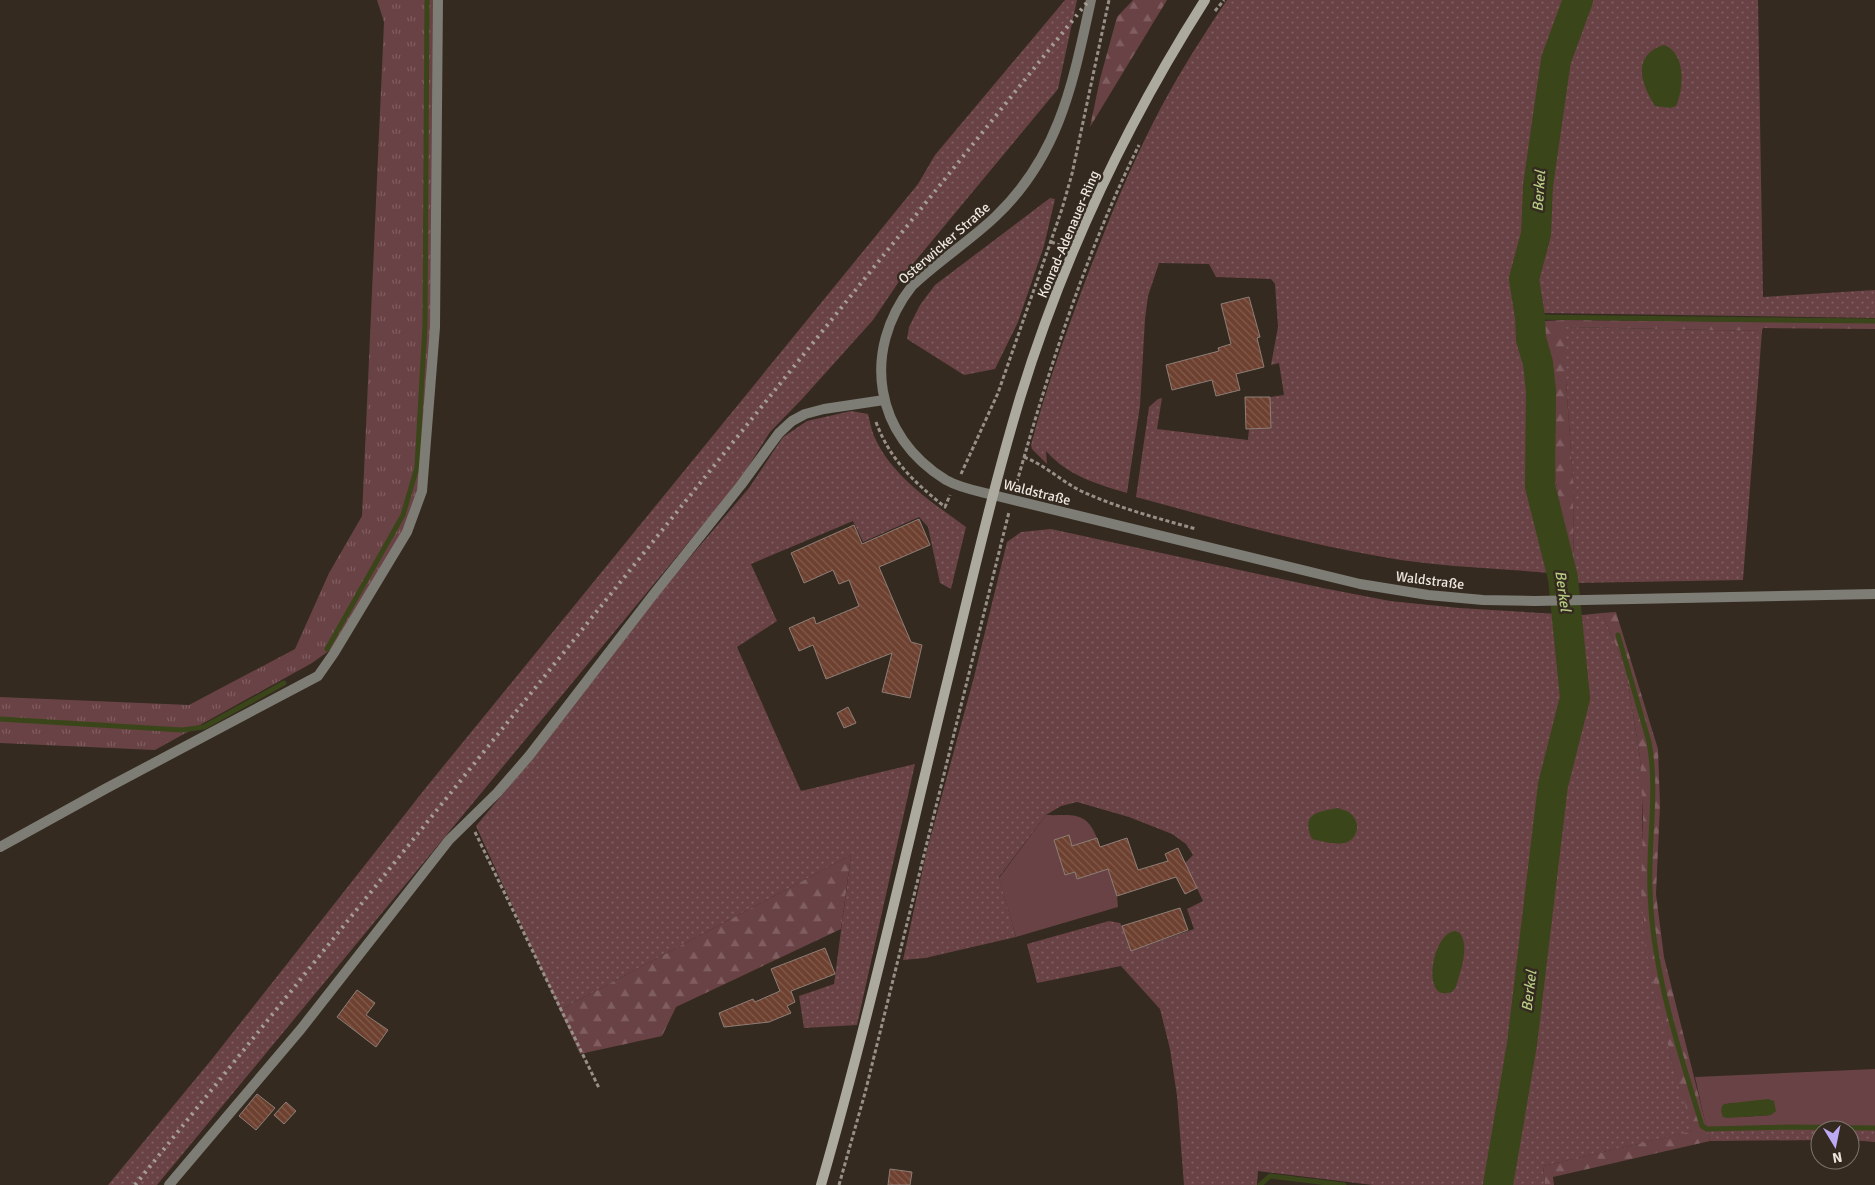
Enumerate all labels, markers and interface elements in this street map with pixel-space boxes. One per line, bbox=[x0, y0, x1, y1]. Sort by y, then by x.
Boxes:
street label: Konrad-Adenauer-Ring bbox=[1034, 168, 1103, 301]
water label: Berkel bbox=[1529, 168, 1550, 212]
street label: Osterwicker Straße bbox=[895, 199, 994, 288]
street label: Waldstraße bbox=[1001, 476, 1072, 509]
street label: Waldstraße bbox=[1395, 568, 1465, 593]
water label: Berkel bbox=[1551, 569, 1575, 614]
water label: Berkel bbox=[1518, 968, 1541, 1013]
north arrow bbox=[1810, 1120, 1860, 1170]
text: N bbox=[1831, 1148, 1843, 1167]

